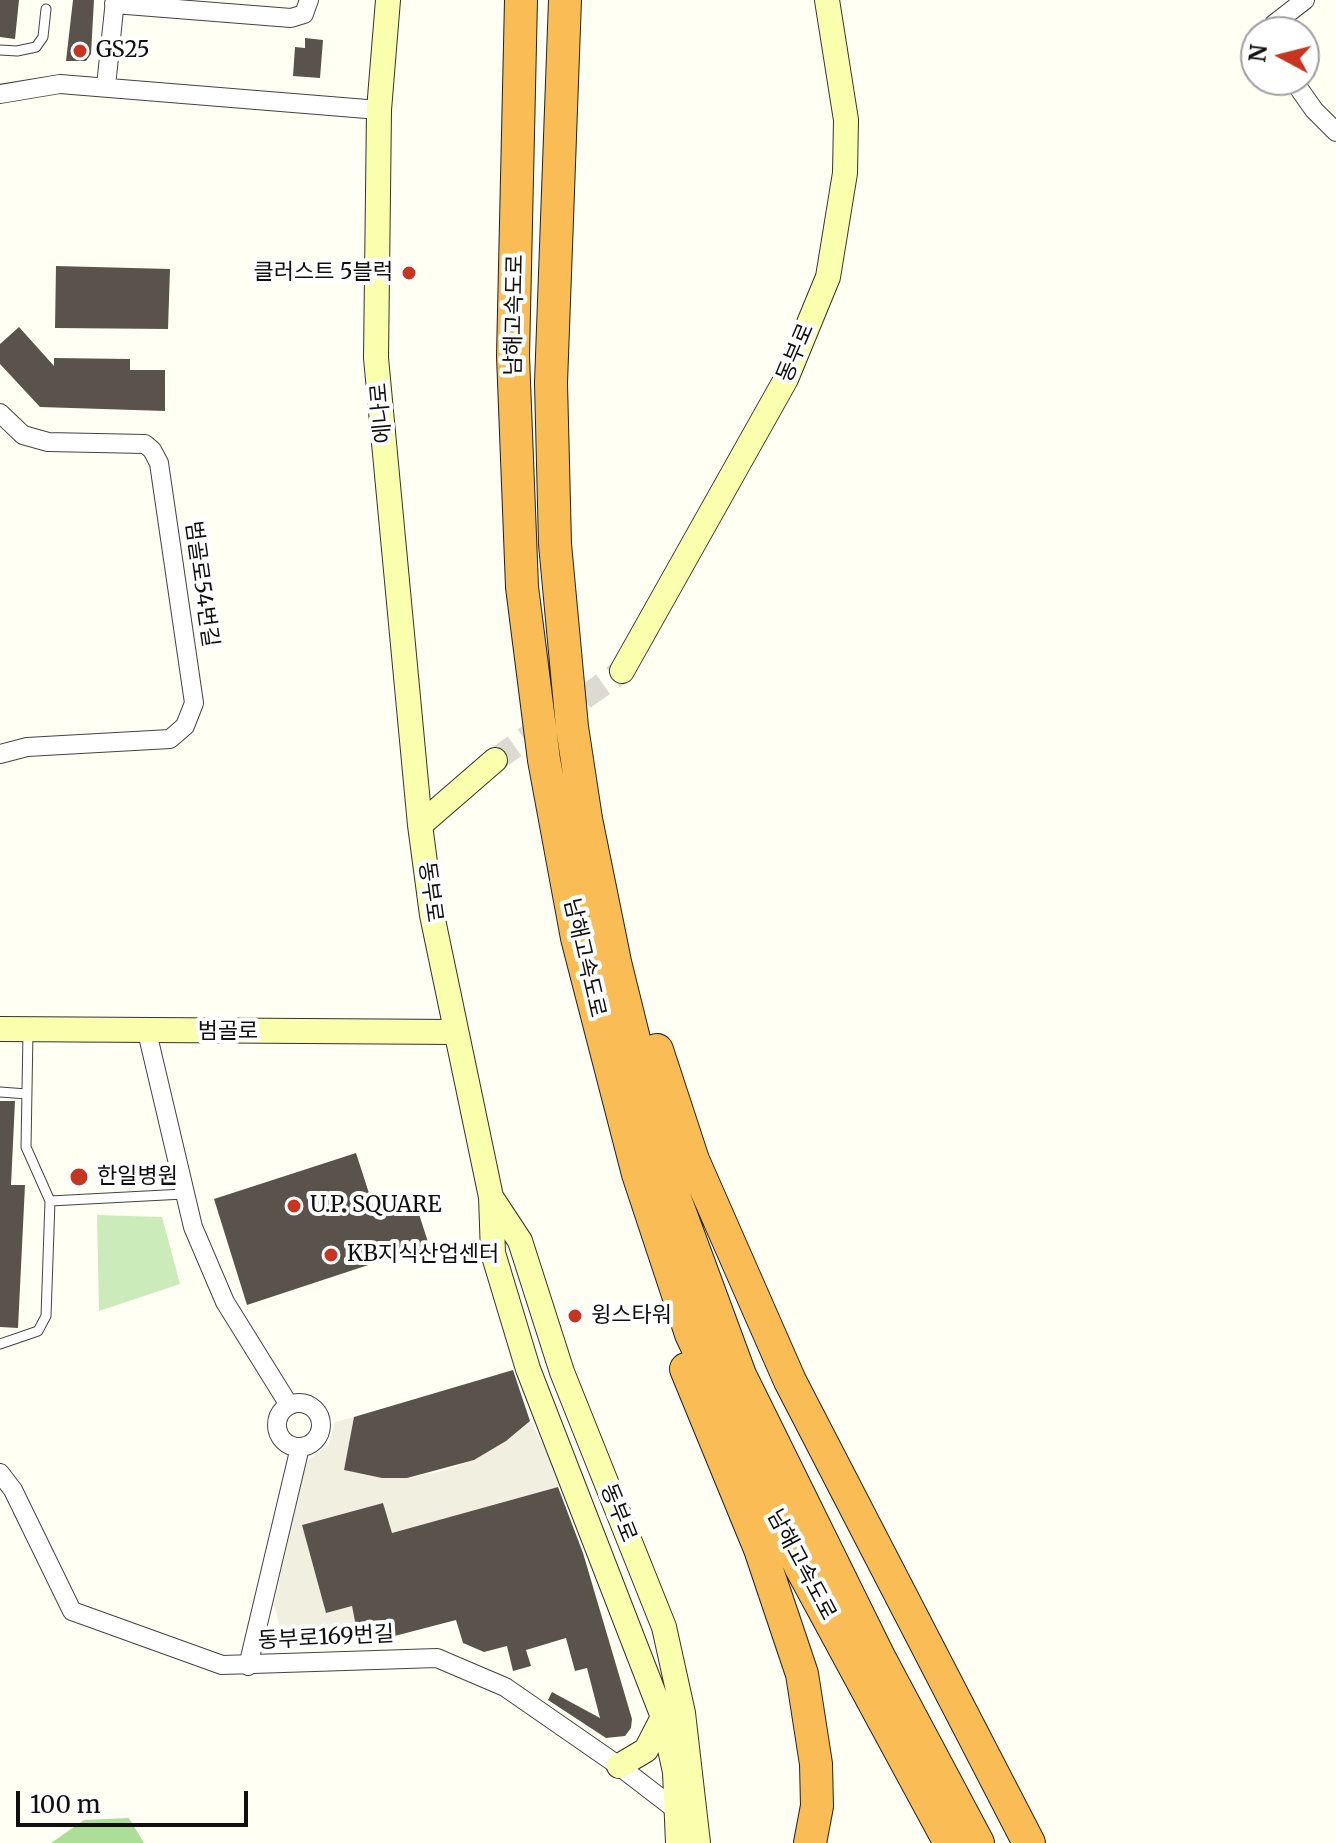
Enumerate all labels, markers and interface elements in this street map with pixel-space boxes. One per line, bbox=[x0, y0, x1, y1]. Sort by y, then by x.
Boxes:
north arrow bbox=[1240, 16, 1320, 96]
place label: GS25 bbox=[96, 38, 150, 64]
marker: GS25 bbox=[71, 42, 89, 60]
text: N bbox=[1243, 43, 1273, 64]
street label: 남해고속도로 bbox=[501, 254, 529, 376]
place label: 클러스트 5블럭 bbox=[253, 260, 393, 286]
marker: 클러스트 5블럭 bbox=[400, 264, 418, 282]
street label: 동부로 bbox=[772, 320, 820, 386]
street label: 에나로 bbox=[366, 382, 398, 444]
street label: 범골로54번길 bbox=[179, 519, 223, 649]
street label: 동부로 bbox=[413, 860, 447, 924]
street label: 남해고속도로 bbox=[557, 896, 611, 1020]
street label: 범골로 bbox=[198, 1019, 258, 1045]
place label: 한일병원 bbox=[97, 1164, 178, 1190]
marker: 한일병원 bbox=[68, 1166, 90, 1188]
place label: U.P. SQUARE bbox=[310, 1193, 441, 1219]
marker: U.P. SQUARE bbox=[285, 1197, 303, 1215]
place label: KB지식산업센터 bbox=[347, 1242, 499, 1268]
marker: KB지식산업센터 bbox=[322, 1246, 340, 1264]
place label: 윙스타워 bbox=[591, 1303, 672, 1329]
marker: 윙스타워 bbox=[566, 1307, 584, 1325]
street label: 동부로 bbox=[594, 1480, 642, 1546]
street label: 남해고속도로 bbox=[761, 1505, 841, 1625]
street label: 동부로169번길 bbox=[257, 1621, 395, 1655]
scale bar bbox=[20, 1775, 252, 1825]
text: 100 m bbox=[30, 1789, 100, 1820]

